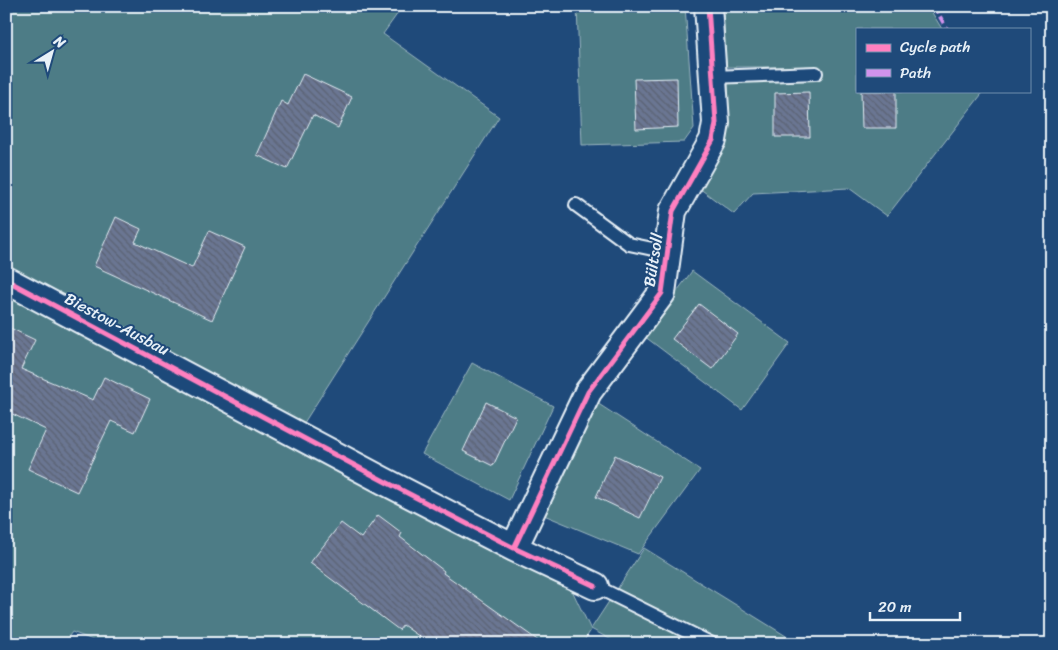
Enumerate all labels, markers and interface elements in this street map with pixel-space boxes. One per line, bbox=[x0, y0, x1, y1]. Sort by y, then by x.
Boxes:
north arrow bbox=[28, 28, 78, 78]
legend bbox=[856, 28, 1030, 92]
text: N bbox=[47, 29, 71, 55]
text: Cycle path bbox=[900, 34, 971, 60]
text: Path bbox=[900, 60, 931, 86]
street label: Bültsoll bbox=[634, 231, 672, 289]
street label: Biestow-Ausbau bbox=[59, 284, 175, 364]
scale bar bbox=[870, 590, 960, 622]
text: 20 m bbox=[878, 594, 912, 620]

